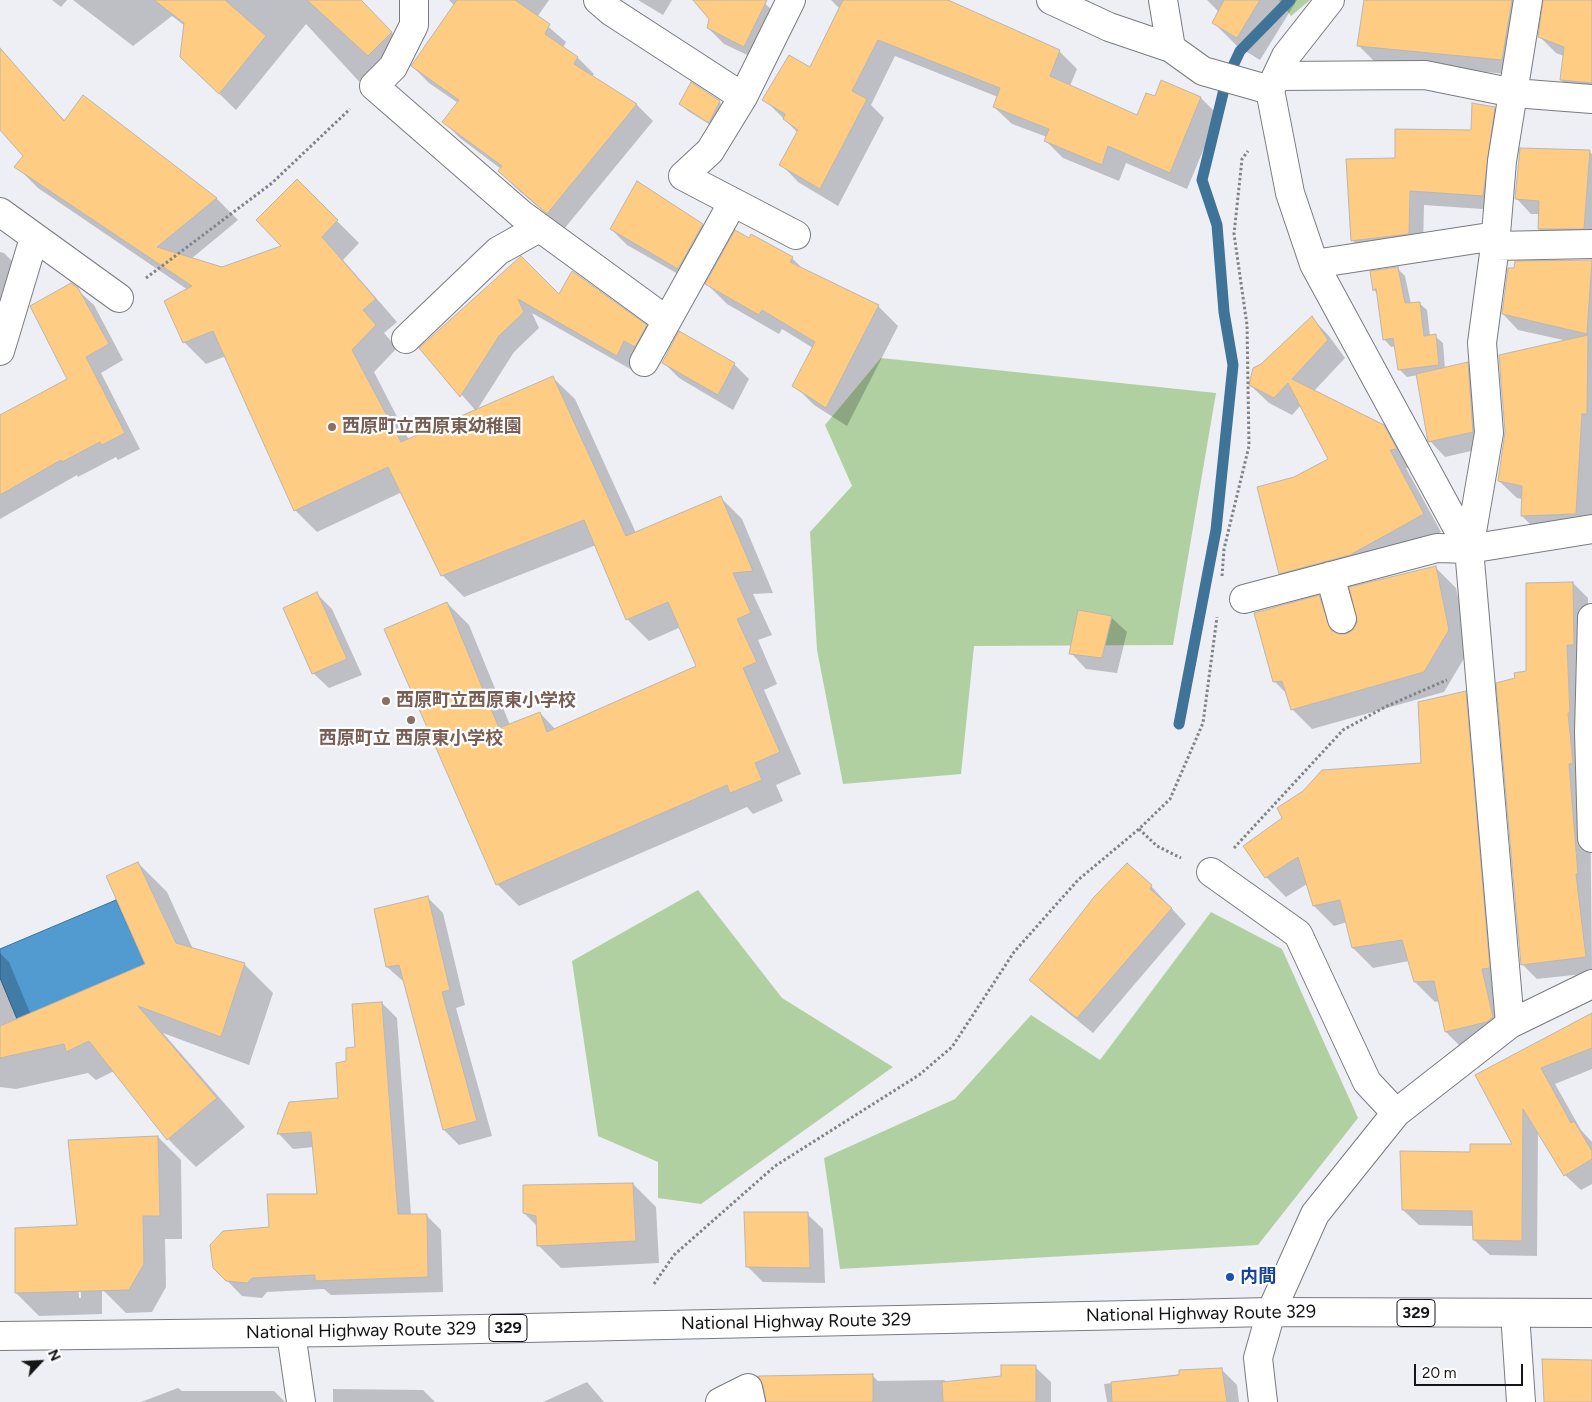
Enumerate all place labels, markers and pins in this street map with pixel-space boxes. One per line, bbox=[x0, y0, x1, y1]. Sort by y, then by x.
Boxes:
place label: 西原町立西原東幼稚園 bbox=[342, 416, 522, 438]
marker: 西原町立西原東幼稚園 bbox=[326, 421, 338, 433]
place label: 西原町立西原東小学校 bbox=[396, 690, 576, 712]
marker: 西原町立西原東小学校 bbox=[380, 695, 392, 707]
marker: 西原町立 西原東小学校 bbox=[405, 714, 417, 726]
place label: 西原町立 西原東小学校 bbox=[319, 728, 503, 750]
place label: 内間 bbox=[1240, 1266, 1276, 1288]
marker: 内間 bbox=[1224, 1271, 1236, 1283]

